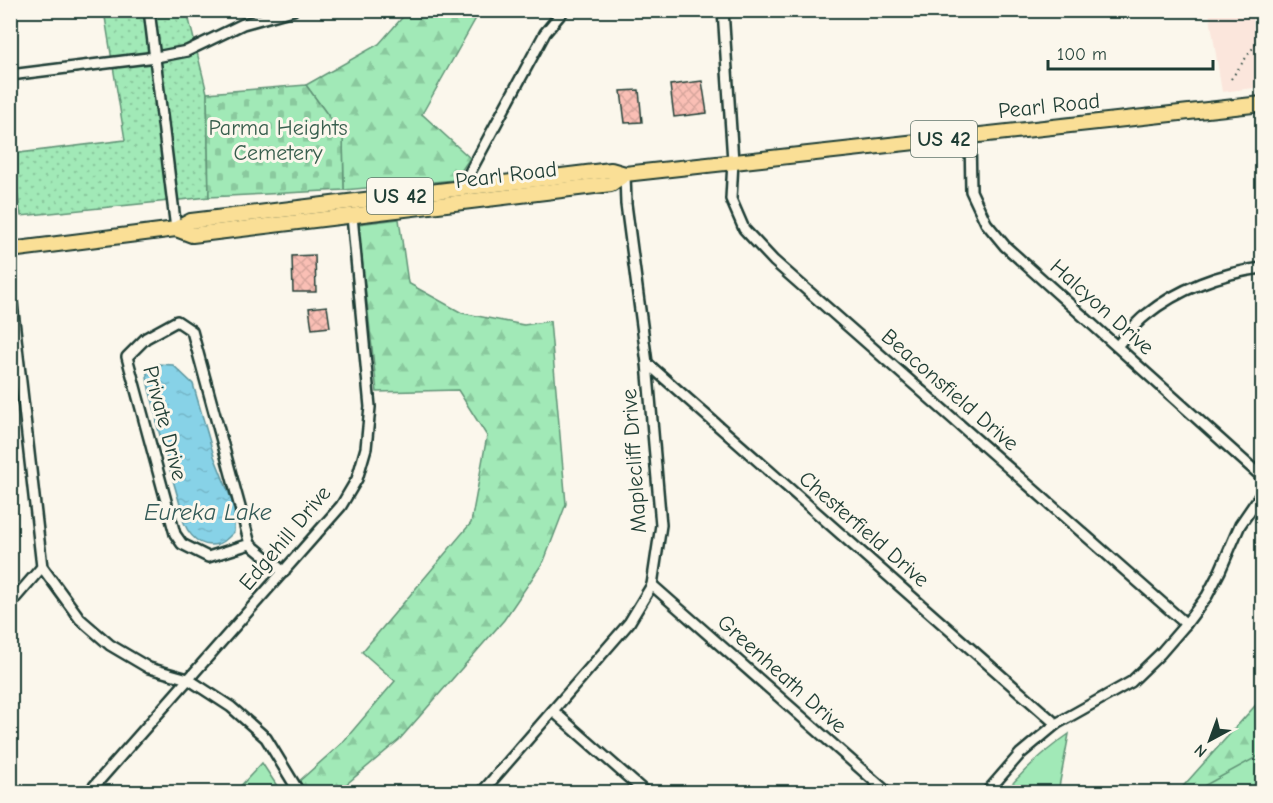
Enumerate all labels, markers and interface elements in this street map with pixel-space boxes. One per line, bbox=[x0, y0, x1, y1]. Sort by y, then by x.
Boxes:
scale bar bbox=[1048, 33, 1213, 71]
text: 100 m bbox=[1057, 44, 1107, 65]
street label: Pearl Road bbox=[997, 88, 1101, 124]
park label: Parma Heights Cemetery bbox=[208, 115, 348, 166]
road number: US 42 bbox=[911, 121, 977, 157]
street label: Pearl Road bbox=[454, 156, 558, 194]
road number: US 42 bbox=[367, 178, 433, 214]
street label: Halcyon Drive bbox=[1045, 254, 1159, 360]
street label: Beaconsfield Drive bbox=[876, 323, 1024, 457]
street label: Private Drive bbox=[137, 363, 193, 483]
street label: Maplecliff Drive bbox=[616, 388, 652, 534]
street label: Chesterfield Drive bbox=[794, 465, 934, 593]
street label: Edgehill Drive bbox=[234, 480, 336, 596]
water label: Eureka Lake bbox=[144, 498, 272, 526]
street label: Greenheath Drive bbox=[712, 609, 852, 739]
north arrow bbox=[1180, 710, 1240, 770]
text: N bbox=[1191, 740, 1211, 761]

